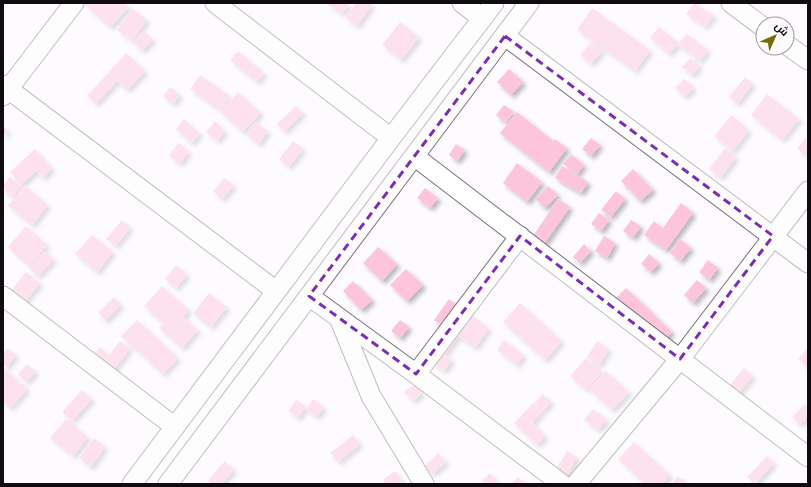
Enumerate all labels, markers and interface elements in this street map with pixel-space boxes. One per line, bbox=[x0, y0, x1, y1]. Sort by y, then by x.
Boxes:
north arrow bbox=[755, 16, 795, 56]
text: ش bbox=[771, 18, 793, 40]

